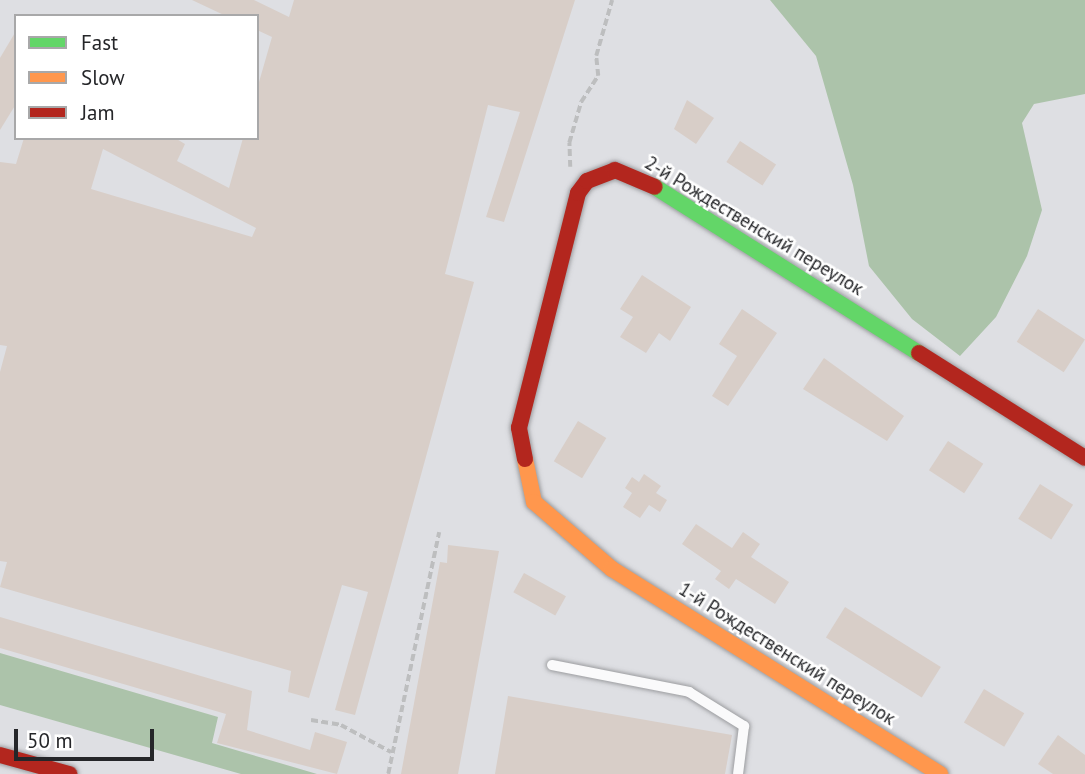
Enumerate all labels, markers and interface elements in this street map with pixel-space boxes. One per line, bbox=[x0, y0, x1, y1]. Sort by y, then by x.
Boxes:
legend bbox=[14, 14, 259, 140]
text: Fast bbox=[81, 29, 118, 56]
text: Slow bbox=[81, 64, 125, 91]
text: Jam bbox=[81, 99, 115, 126]
street label: 2-й Рождественский переулок bbox=[641, 152, 867, 300]
street label: 1-й Рождественский переулок bbox=[675, 578, 899, 730]
scale bar bbox=[18, 714, 158, 758]
text: 50 m bbox=[27, 727, 73, 754]

